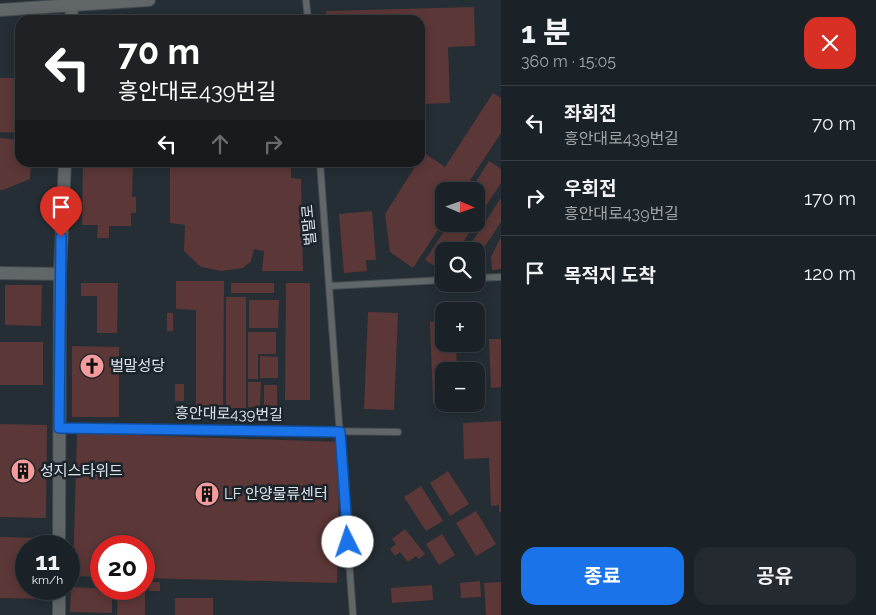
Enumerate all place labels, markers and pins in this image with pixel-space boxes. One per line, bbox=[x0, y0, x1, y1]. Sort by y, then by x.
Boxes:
pin bbox=[40, 186, 82, 237]
church icon: 벌말성당 bbox=[79, 353, 105, 379]
place label: 벌말성당 bbox=[110, 357, 165, 375]
building icon: 성지스타위드 bbox=[10, 458, 36, 484]
place label: 성지스타위드 bbox=[40, 462, 123, 480]
building icon: LF 안양물류센터 bbox=[194, 481, 220, 507]
place label: LF 안양물류센터 bbox=[224, 485, 328, 503]

